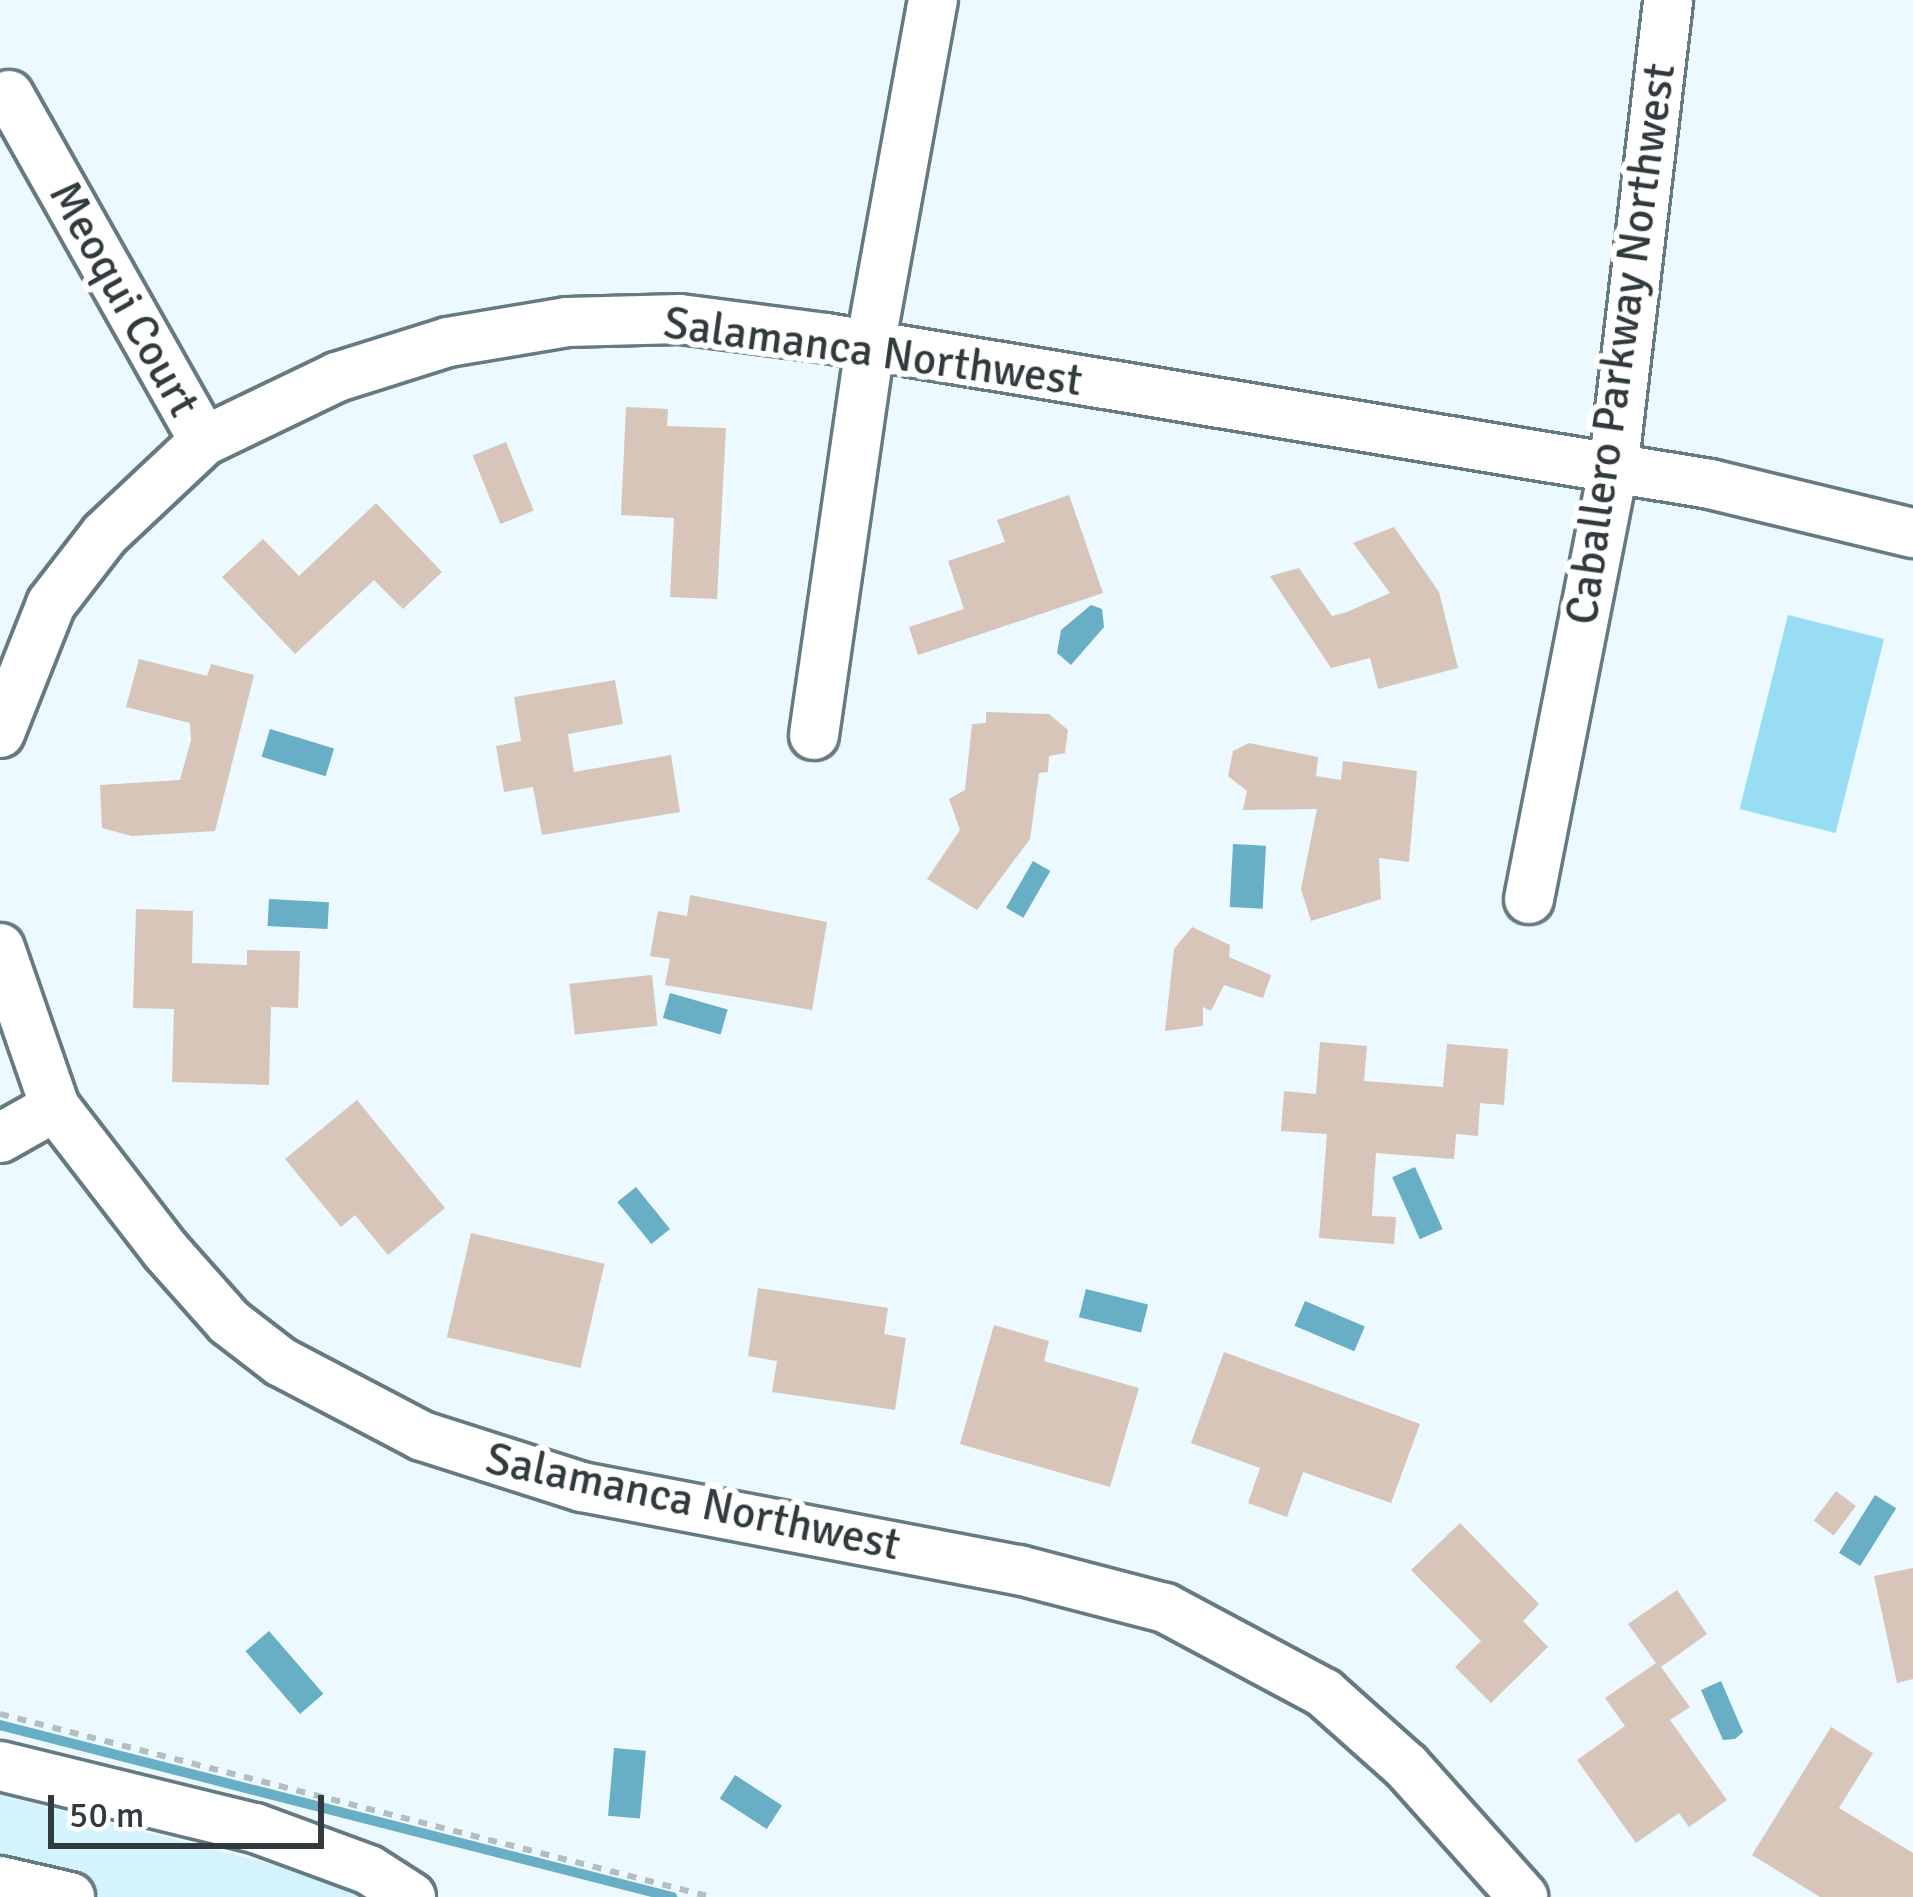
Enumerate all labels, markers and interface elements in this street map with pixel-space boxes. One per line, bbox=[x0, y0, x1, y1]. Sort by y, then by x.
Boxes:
street label: Caballero Parkway Northwest bbox=[1555, 60, 1687, 628]
street label: Meoqui Court bbox=[37, 172, 211, 426]
street label: Salamanca Northwest bbox=[660, 296, 1086, 408]
street label: Salamanca Northwest bbox=[481, 1432, 905, 1572]
scale bar bbox=[54, 1771, 330, 1845]
text: 50 m bbox=[69, 1793, 145, 1838]

